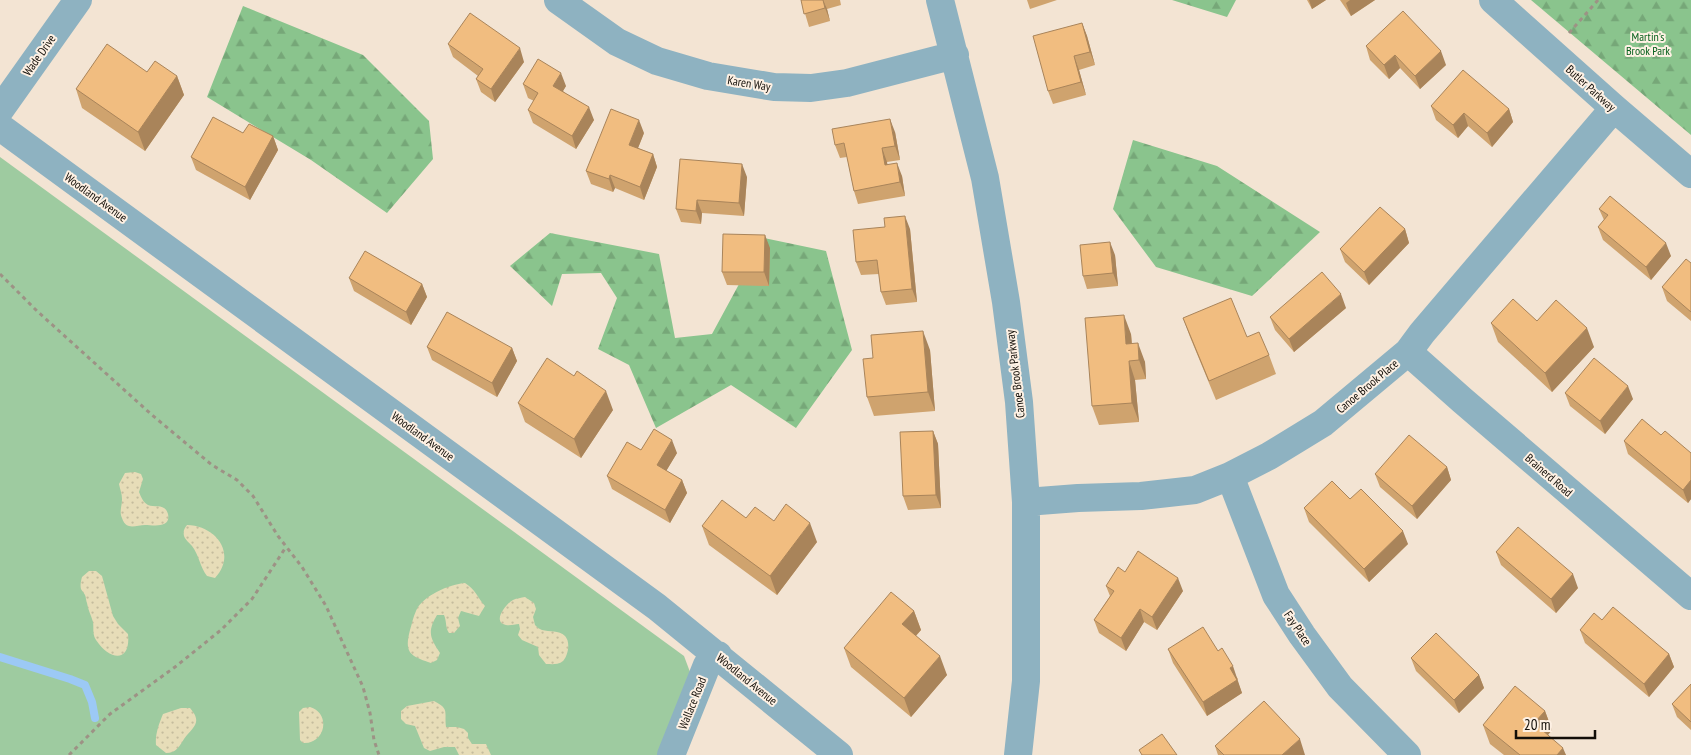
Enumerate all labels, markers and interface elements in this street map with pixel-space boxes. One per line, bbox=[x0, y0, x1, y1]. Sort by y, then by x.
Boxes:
park label: Martin's Brook Park bbox=[1626, 29, 1670, 58]
street label: Wade Drive bbox=[19, 31, 59, 79]
street label: Butler Parkway bbox=[1563, 62, 1619, 115]
street label: Karen Way bbox=[726, 72, 772, 94]
street label: Woodland Avenue bbox=[62, 169, 130, 225]
street label: Canoe Brook Parkway bbox=[1002, 329, 1028, 419]
street label: Canoe Brook Place bbox=[1333, 356, 1401, 416]
street label: Woodland Avenue bbox=[389, 408, 457, 464]
street label: Brainerd Road bbox=[1522, 450, 1576, 500]
street label: Fay Place bbox=[1281, 608, 1315, 648]
street label: Woodland Avenue bbox=[714, 650, 780, 708]
street label: Wallace Road bbox=[675, 675, 709, 731]
scale bar bbox=[1516, 708, 1595, 740]
text: 20 m bbox=[1524, 715, 1550, 734]

